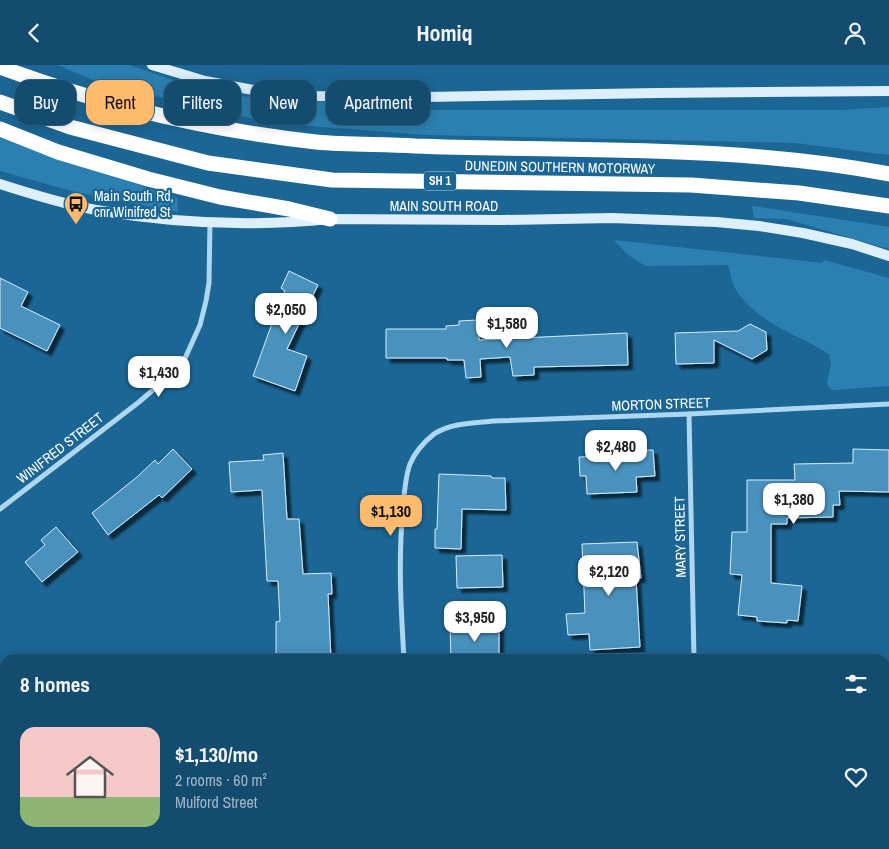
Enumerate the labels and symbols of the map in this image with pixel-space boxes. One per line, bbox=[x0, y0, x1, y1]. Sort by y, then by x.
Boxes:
street label: DUNEDIN SOUTHERN MOTORWAY bbox=[465, 156, 656, 178]
road number: SH 1 bbox=[424, 171, 456, 190]
place label: Main South Rd, cnr Winifred St bbox=[94, 187, 174, 221]
bus stop icon: Main South Rd, cnr Winifred St bbox=[63, 191, 89, 225]
street label: MAIN SOUTH ROAD bbox=[390, 197, 498, 215]
pin: $2,050 bbox=[245, 293, 327, 335]
pin: $1,580 bbox=[466, 307, 548, 349]
pin: $1,430 bbox=[118, 355, 200, 398]
street label: MORTON STREET bbox=[611, 393, 711, 415]
street label: WINIFRED STREET bbox=[13, 409, 107, 487]
pin: $2,480 bbox=[575, 429, 657, 472]
pin: $1,380 bbox=[753, 483, 835, 525]
pin: $1,130 bbox=[350, 495, 432, 537]
street label: MARY STREET bbox=[670, 496, 690, 578]
pin: $2,120 bbox=[568, 555, 650, 597]
pin: $3,950 bbox=[434, 601, 516, 643]

